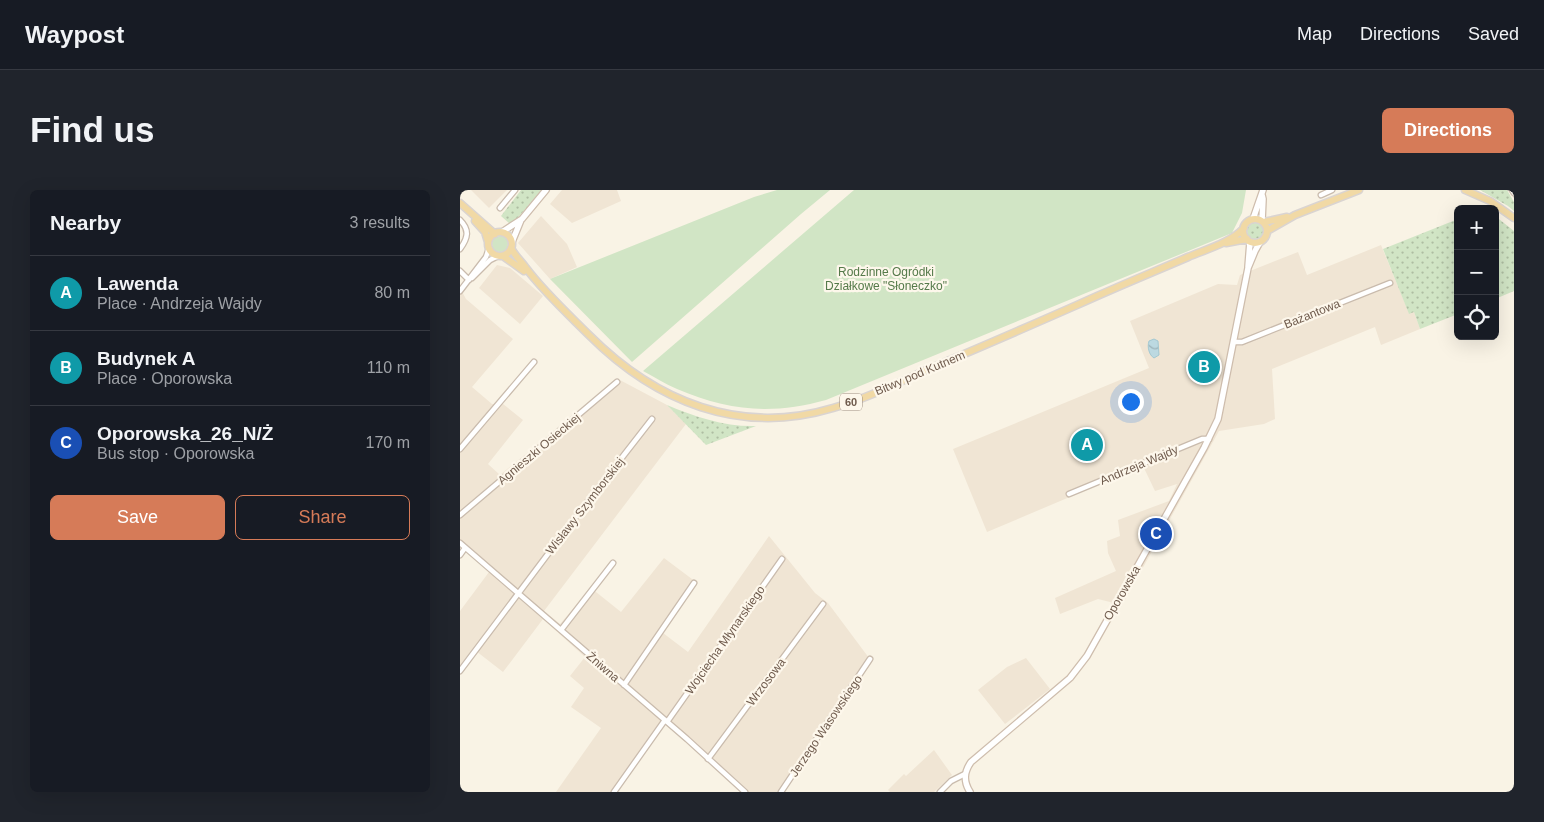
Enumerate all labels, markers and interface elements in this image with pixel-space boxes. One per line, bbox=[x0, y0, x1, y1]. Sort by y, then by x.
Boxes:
text: Waypost bbox=[25, 21, 124, 48]
text: Map bbox=[1297, 24, 1332, 44]
text: Directions bbox=[1360, 24, 1440, 44]
text: Saved bbox=[1468, 24, 1519, 44]
button: Directions bbox=[1382, 108, 1514, 153]
text: Find us bbox=[30, 110, 154, 149]
map controls bbox=[1454, 205, 1499, 340]
button: + bbox=[1454, 205, 1499, 250]
text: Nearby bbox=[50, 211, 121, 234]
text: 3 results bbox=[350, 214, 410, 231]
button: − bbox=[1454, 250, 1499, 295]
park label: Rodzinne Ogródki Działkowe "Słoneczko" bbox=[825, 265, 947, 293]
text: Lawenda bbox=[97, 273, 178, 294]
text: A bbox=[60, 284, 72, 301]
text: 80 m bbox=[374, 284, 410, 301]
text: Place · Andrzeja Wajdy bbox=[97, 295, 262, 312]
button: locate bbox=[1454, 295, 1499, 340]
street label: Bażantowa bbox=[1282, 296, 1342, 332]
text: Budynek A bbox=[97, 348, 196, 369]
street label: Bitwy pod Kutnem bbox=[873, 348, 967, 398]
pin: B bbox=[1188, 348, 1220, 386]
text: B bbox=[60, 359, 72, 376]
text: 110 m bbox=[367, 359, 410, 376]
text: Place · Oporowska bbox=[97, 370, 232, 387]
your location bbox=[1118, 389, 1144, 415]
road number: 60 bbox=[840, 393, 862, 410]
street label: Agnieszki Osieckiej bbox=[495, 410, 583, 488]
text: Oporowska_26_N/Ż bbox=[97, 423, 273, 444]
pin: A bbox=[1071, 426, 1103, 464]
text: C bbox=[60, 434, 72, 451]
text: 170 m bbox=[366, 434, 410, 451]
street label: Andrzeja Wajdy bbox=[1098, 442, 1180, 488]
text: Bus stop · Oporowska bbox=[97, 445, 254, 462]
street label: Wisławy Szymborskiej bbox=[543, 455, 627, 557]
button: Save bbox=[50, 495, 225, 540]
button: Share bbox=[235, 495, 410, 540]
pin: C bbox=[1140, 515, 1172, 553]
street label: Oporowska bbox=[1101, 563, 1143, 623]
street label: Wojciecha Młynarskiego bbox=[682, 583, 768, 697]
street label: Żniwna bbox=[584, 649, 622, 685]
street label: Wrzosowa bbox=[744, 655, 789, 708]
street label: Jerzego Wasowskiego bbox=[787, 672, 865, 779]

